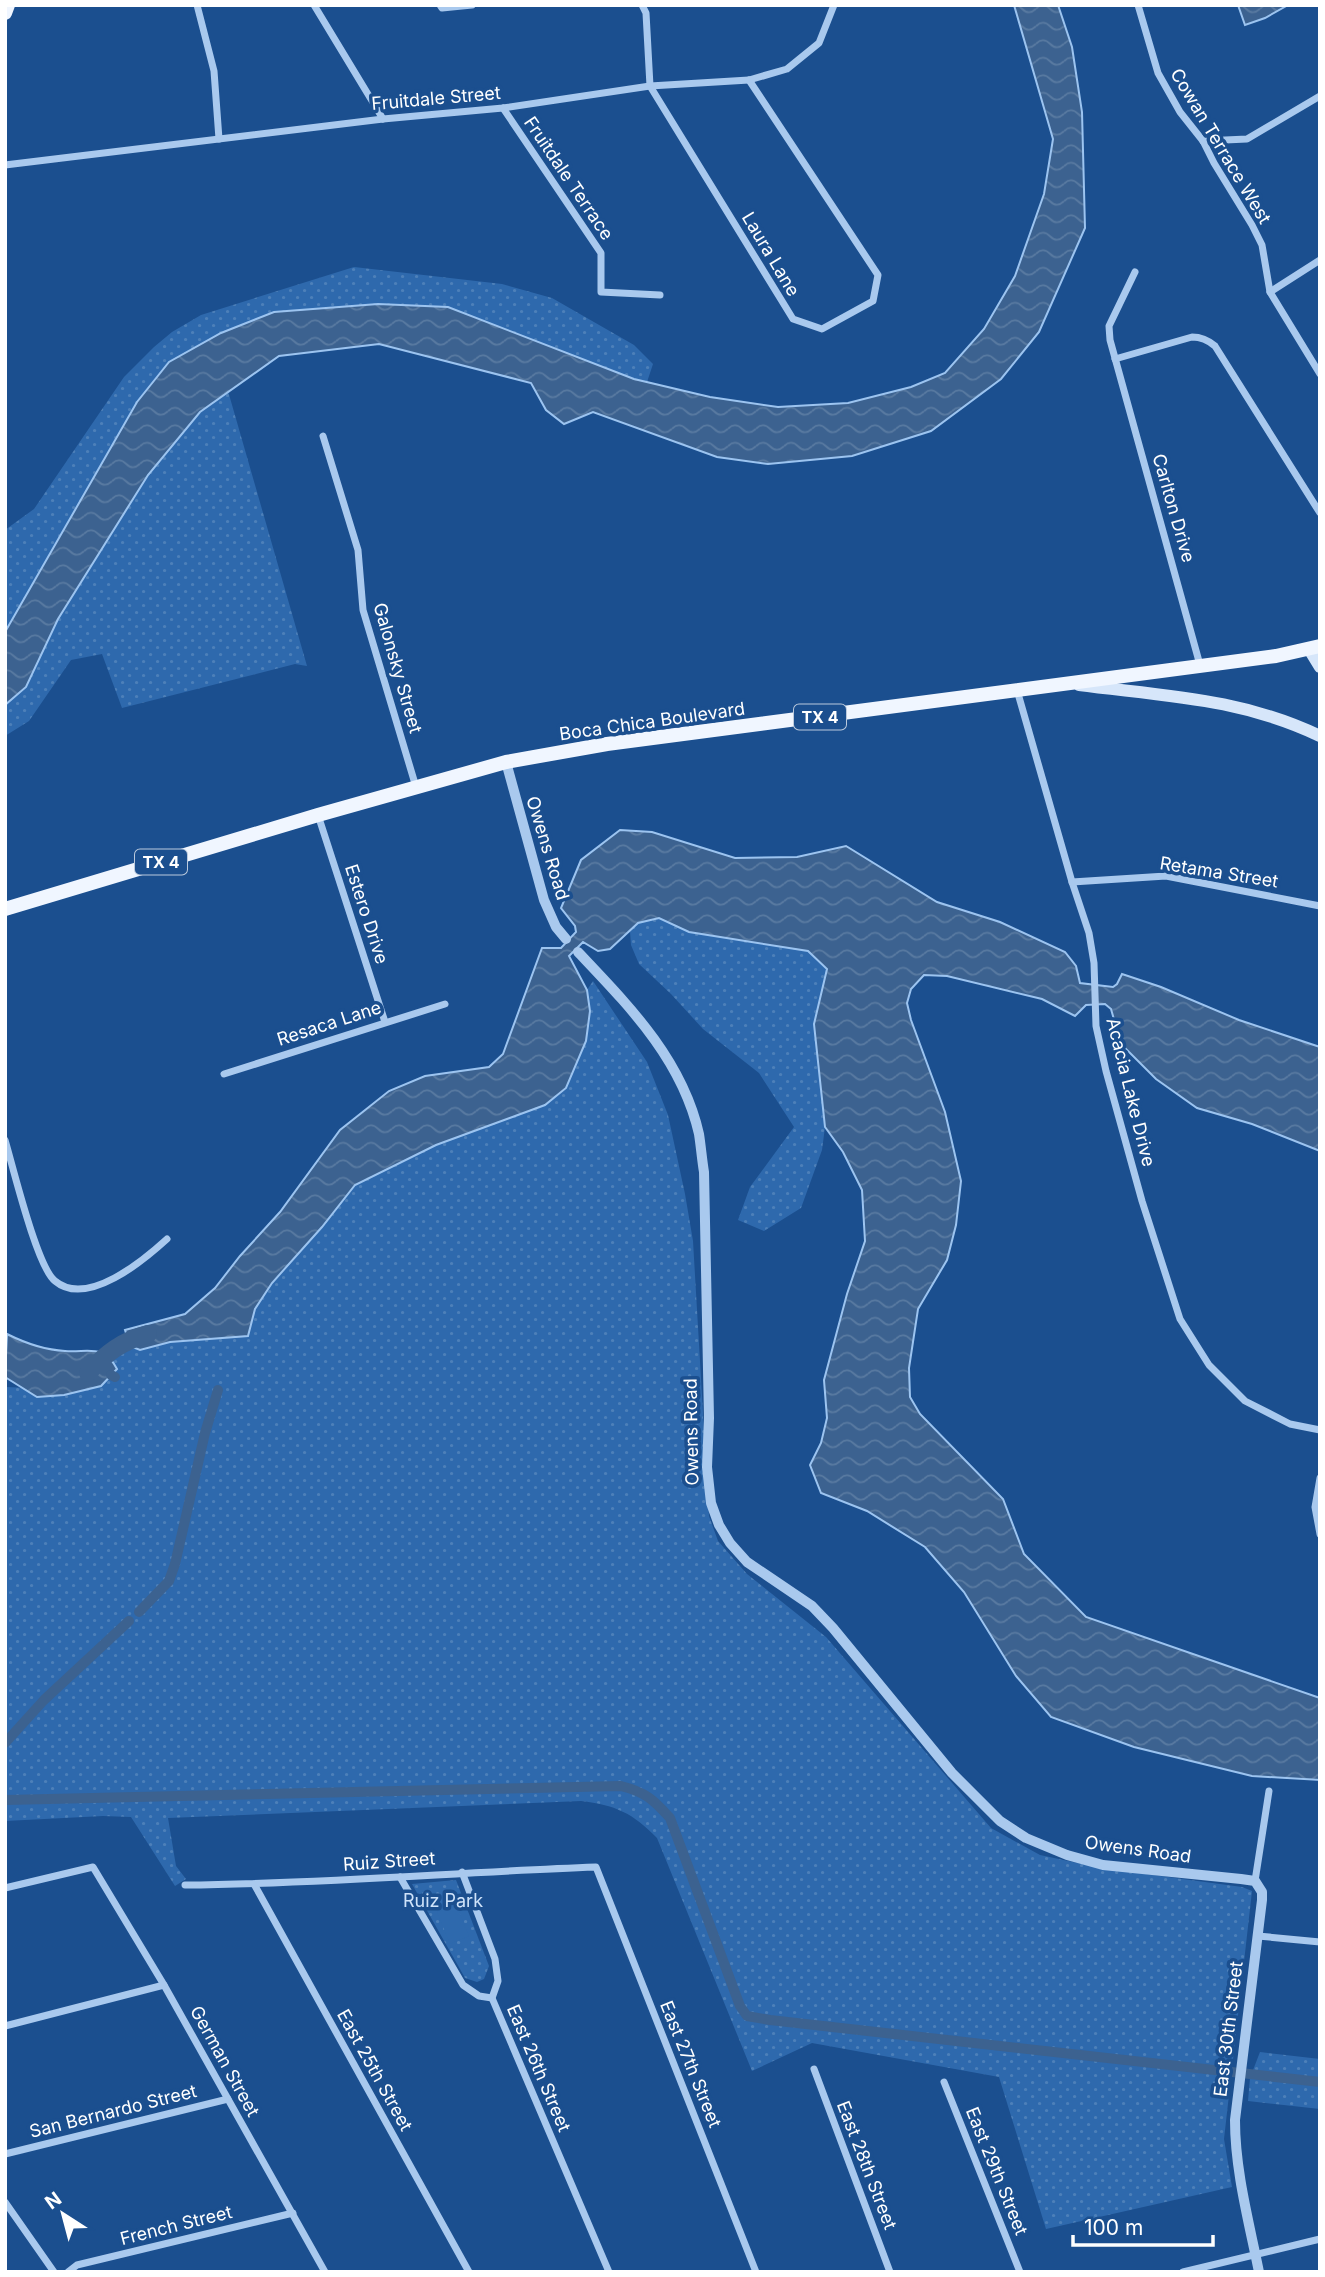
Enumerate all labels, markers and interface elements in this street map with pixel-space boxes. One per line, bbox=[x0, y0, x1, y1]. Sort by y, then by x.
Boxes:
street label: Cowan Terrace West bbox=[1166, 65, 1276, 228]
street label: Fruitdale Street bbox=[371, 82, 501, 114]
street label: Fruitdale Terrace bbox=[520, 112, 618, 244]
street label: Laura Lane bbox=[738, 208, 804, 300]
street label: Carlton Drive bbox=[1148, 451, 1200, 565]
street label: Galonsky Street bbox=[369, 600, 427, 736]
street label: Boca Chica Boulevard bbox=[558, 698, 746, 744]
road number: TX 4 bbox=[794, 704, 846, 730]
street label: Owens Road bbox=[522, 794, 574, 902]
road number: TX 4 bbox=[135, 849, 187, 874]
street label: Retama Street bbox=[1158, 852, 1280, 892]
street label: Estero Drive bbox=[341, 862, 393, 966]
street label: Resaca Lane bbox=[274, 996, 384, 1050]
street label: Acacia Lake Drive bbox=[1102, 1015, 1160, 1169]
street label: Owens Road bbox=[680, 1378, 702, 1486]
street label: Owens Road bbox=[1083, 1831, 1193, 1867]
street label: Ruiz Street bbox=[342, 1847, 436, 1875]
park label: Ruiz Park bbox=[403, 1890, 483, 1911]
street label: East 30th Street bbox=[1209, 1960, 1247, 2098]
street label: East 27th Street bbox=[656, 1998, 726, 2131]
street label: East 26th Street bbox=[503, 2001, 575, 2135]
street label: German Street bbox=[186, 2002, 264, 2120]
street label: East 25th Street bbox=[333, 2006, 417, 2135]
street label: San Bernardo Street bbox=[27, 2080, 199, 2142]
street label: East 28th Street bbox=[833, 2098, 901, 2232]
street label: East 29th Street bbox=[962, 2104, 1032, 2238]
north arrow bbox=[28, 2179, 98, 2249]
text: N bbox=[41, 2187, 66, 2214]
street label: French Street bbox=[118, 2201, 234, 2249]
scale bar bbox=[1073, 2204, 1213, 2248]
text: 100 m bbox=[1084, 2215, 1143, 2240]

